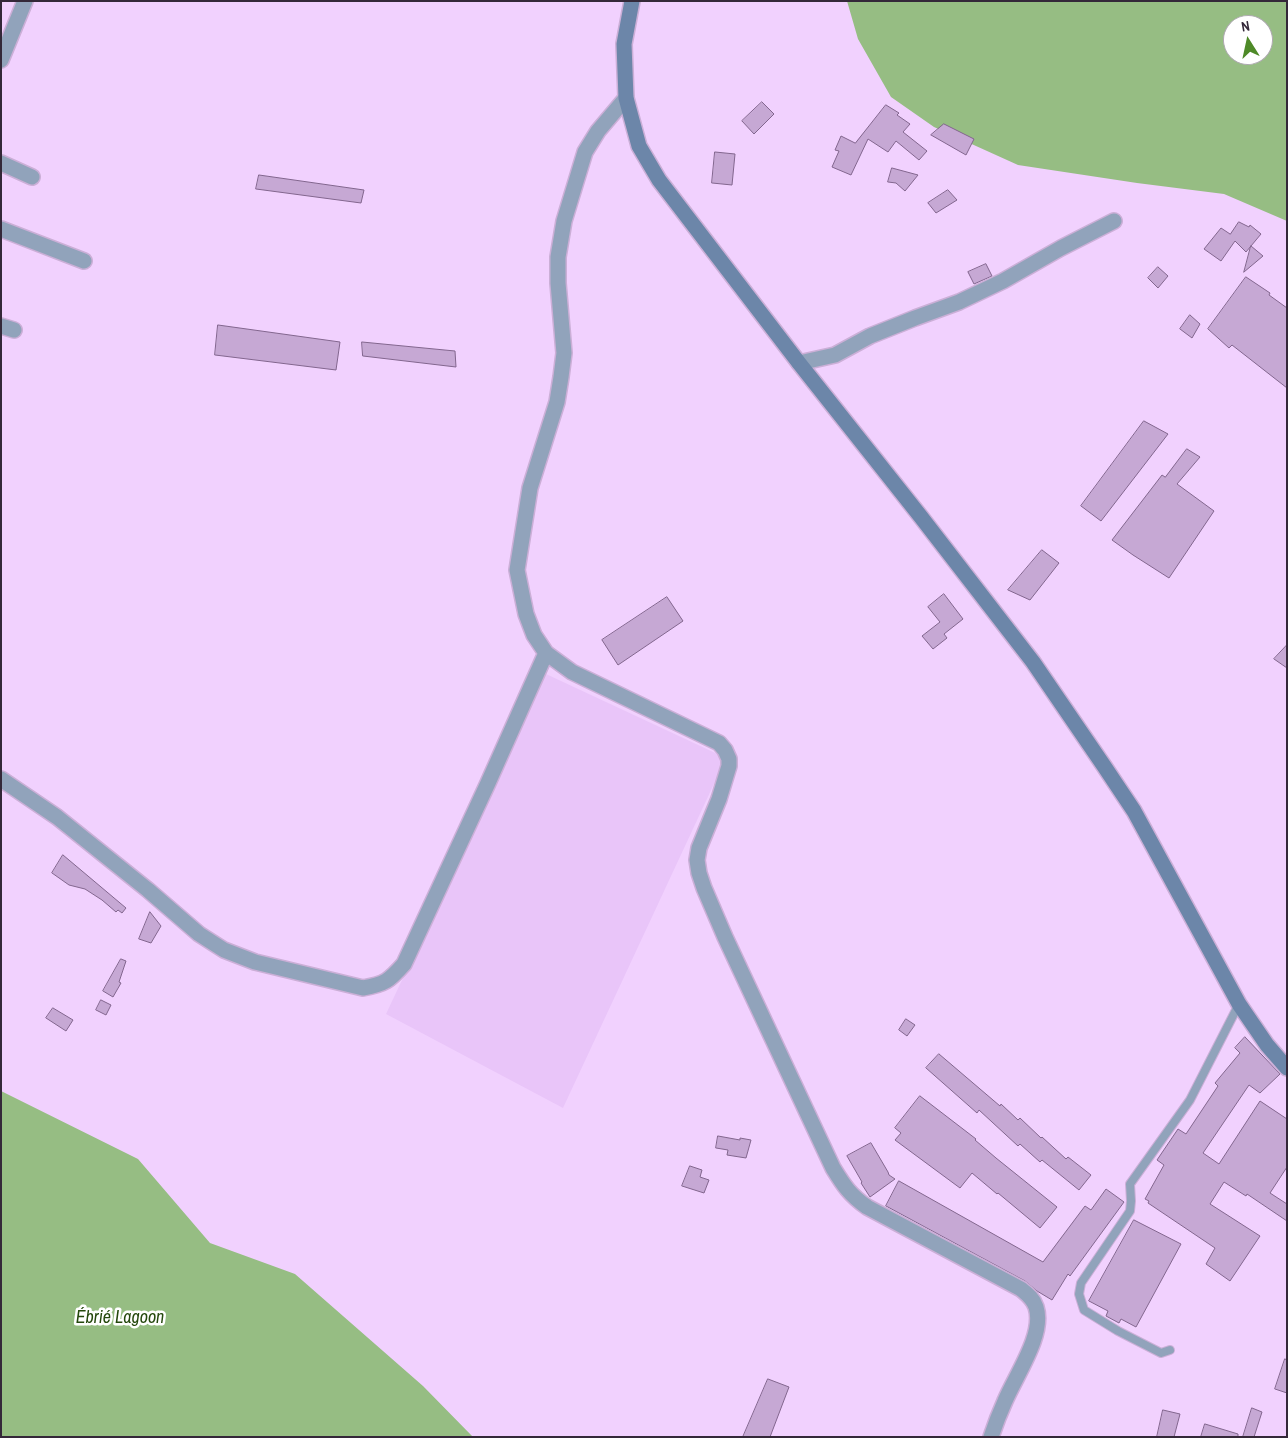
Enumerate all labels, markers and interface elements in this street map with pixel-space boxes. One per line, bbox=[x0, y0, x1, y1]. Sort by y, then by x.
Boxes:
north arrow bbox=[1223, 15, 1273, 65]
text: N bbox=[1240, 17, 1251, 36]
water label: Ébrié Lagoon bbox=[76, 1307, 164, 1329]

